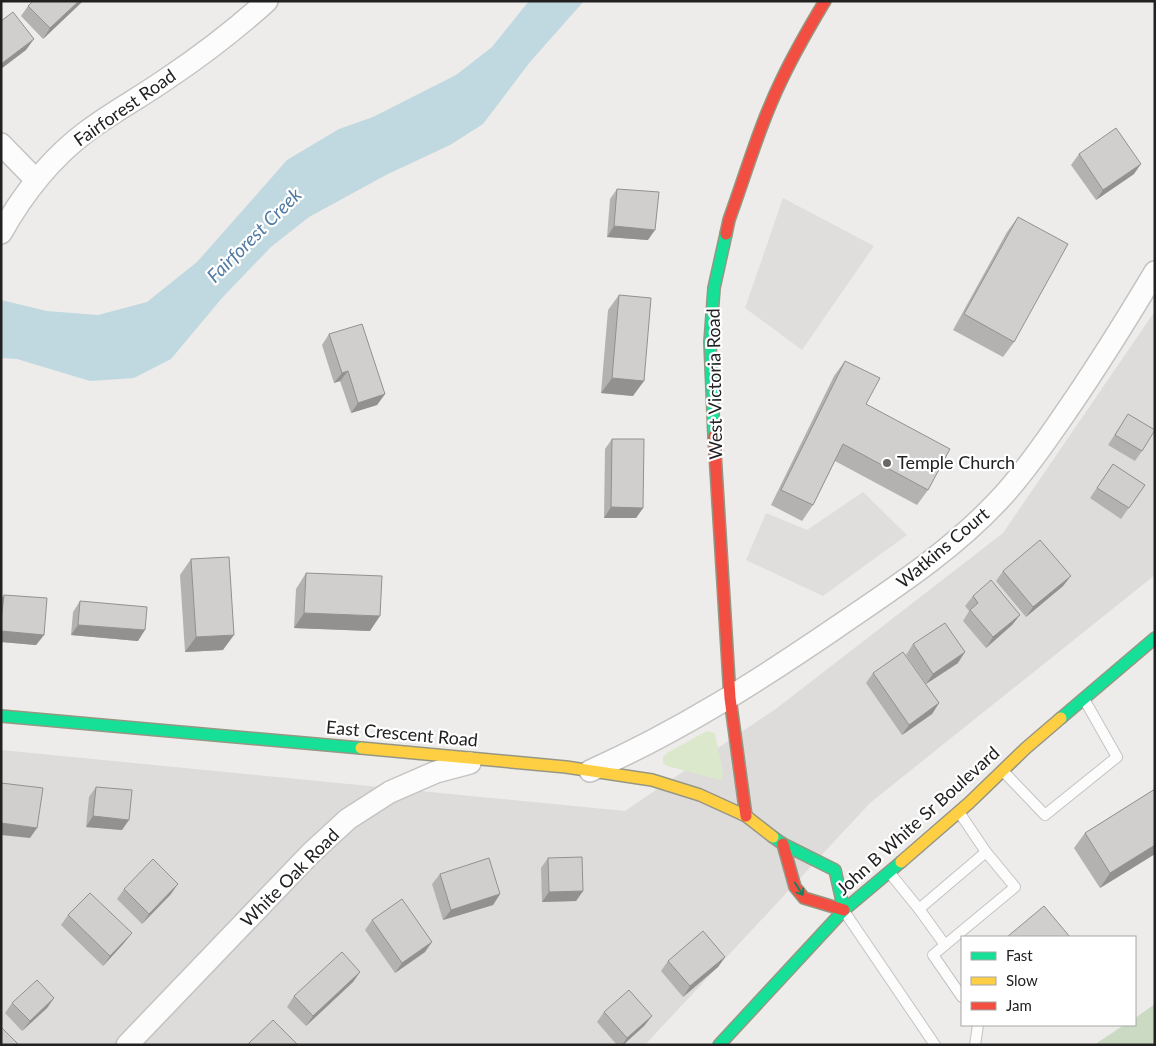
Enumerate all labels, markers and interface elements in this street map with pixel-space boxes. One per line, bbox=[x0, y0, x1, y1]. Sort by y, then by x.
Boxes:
street label: Fairforest Road bbox=[69, 64, 180, 150]
water label: Fairforest Creek bbox=[202, 182, 306, 287]
street label: West Victoria Road bbox=[702, 308, 726, 460]
place label: Temple Church bbox=[897, 451, 1015, 473]
marker: Temple Church bbox=[881, 457, 893, 469]
street label: Watkins Court bbox=[892, 502, 993, 592]
street label: East Crescent Road bbox=[325, 715, 479, 751]
street label: John B White Sr Boulevard bbox=[831, 741, 1003, 899]
street label: White Oak Road bbox=[235, 823, 343, 931]
one-way arrow bbox=[794, 882, 804, 896]
legend bbox=[961, 936, 1136, 1026]
text: Fast bbox=[1006, 946, 1033, 964]
text: Slow bbox=[1006, 971, 1038, 989]
text: Jam bbox=[1006, 996, 1032, 1014]

